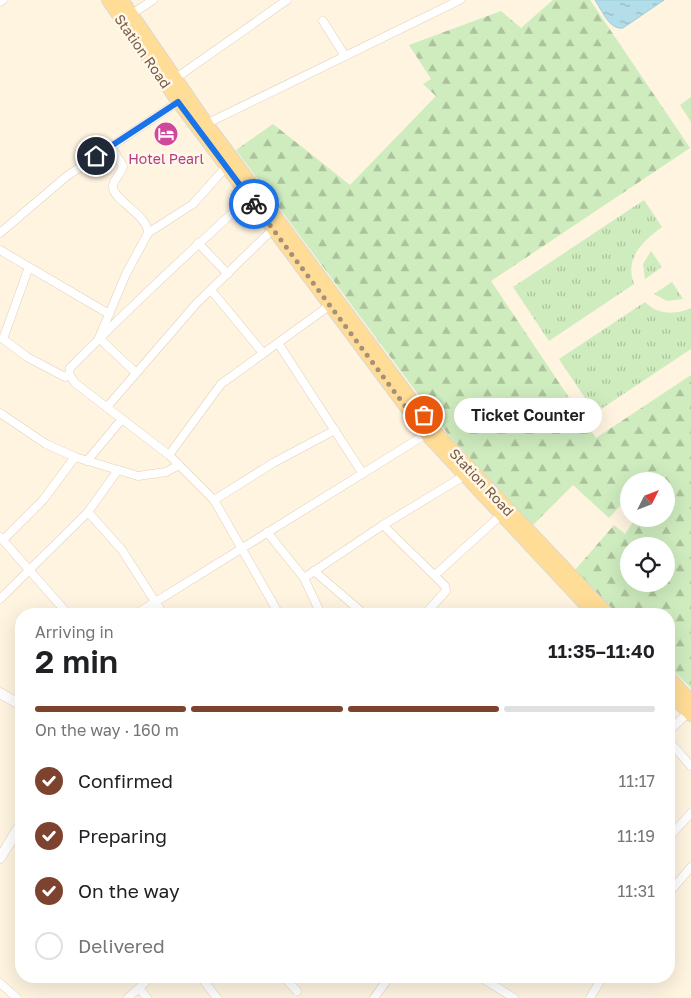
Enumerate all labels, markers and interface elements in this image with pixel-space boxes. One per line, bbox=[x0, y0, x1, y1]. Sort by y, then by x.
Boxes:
street label: Station Road bbox=[111, 11, 175, 91]
hotel icon: Hotel Pearl bbox=[153, 121, 179, 147]
pin bbox=[75, 135, 117, 177]
icon: home bbox=[82, 142, 110, 170]
place label: Hotel Pearl bbox=[128, 150, 204, 167]
courier bbox=[229, 179, 279, 229]
icon: bike bbox=[240, 190, 268, 218]
pin bbox=[403, 394, 445, 436]
callout: Ticket Counter bbox=[454, 398, 602, 432]
icon: bag bbox=[410, 401, 438, 429]
text: Ticket Counter bbox=[471, 405, 585, 425]
street label: Station Road bbox=[446, 445, 518, 519]
north arrow bbox=[620, 472, 675, 528]
map controls bbox=[620, 472, 675, 592]
button: locate bbox=[620, 537, 675, 592]
text: Arriving in bbox=[35, 622, 114, 642]
text: 11:35–11:40 bbox=[548, 639, 655, 662]
text: 2 min bbox=[35, 642, 118, 680]
text: On the way · 160 m bbox=[35, 720, 179, 740]
icon: check bbox=[35, 767, 63, 795]
text: Confirmed bbox=[78, 769, 173, 792]
text: 11:17 bbox=[618, 771, 655, 791]
icon: check bbox=[35, 822, 63, 850]
text: Preparing bbox=[78, 824, 167, 847]
text: 11:19 bbox=[617, 826, 655, 846]
icon: check bbox=[35, 877, 63, 905]
text: On the way bbox=[78, 879, 180, 902]
text: 11:31 bbox=[618, 881, 655, 901]
text: Delivered bbox=[78, 934, 165, 957]

